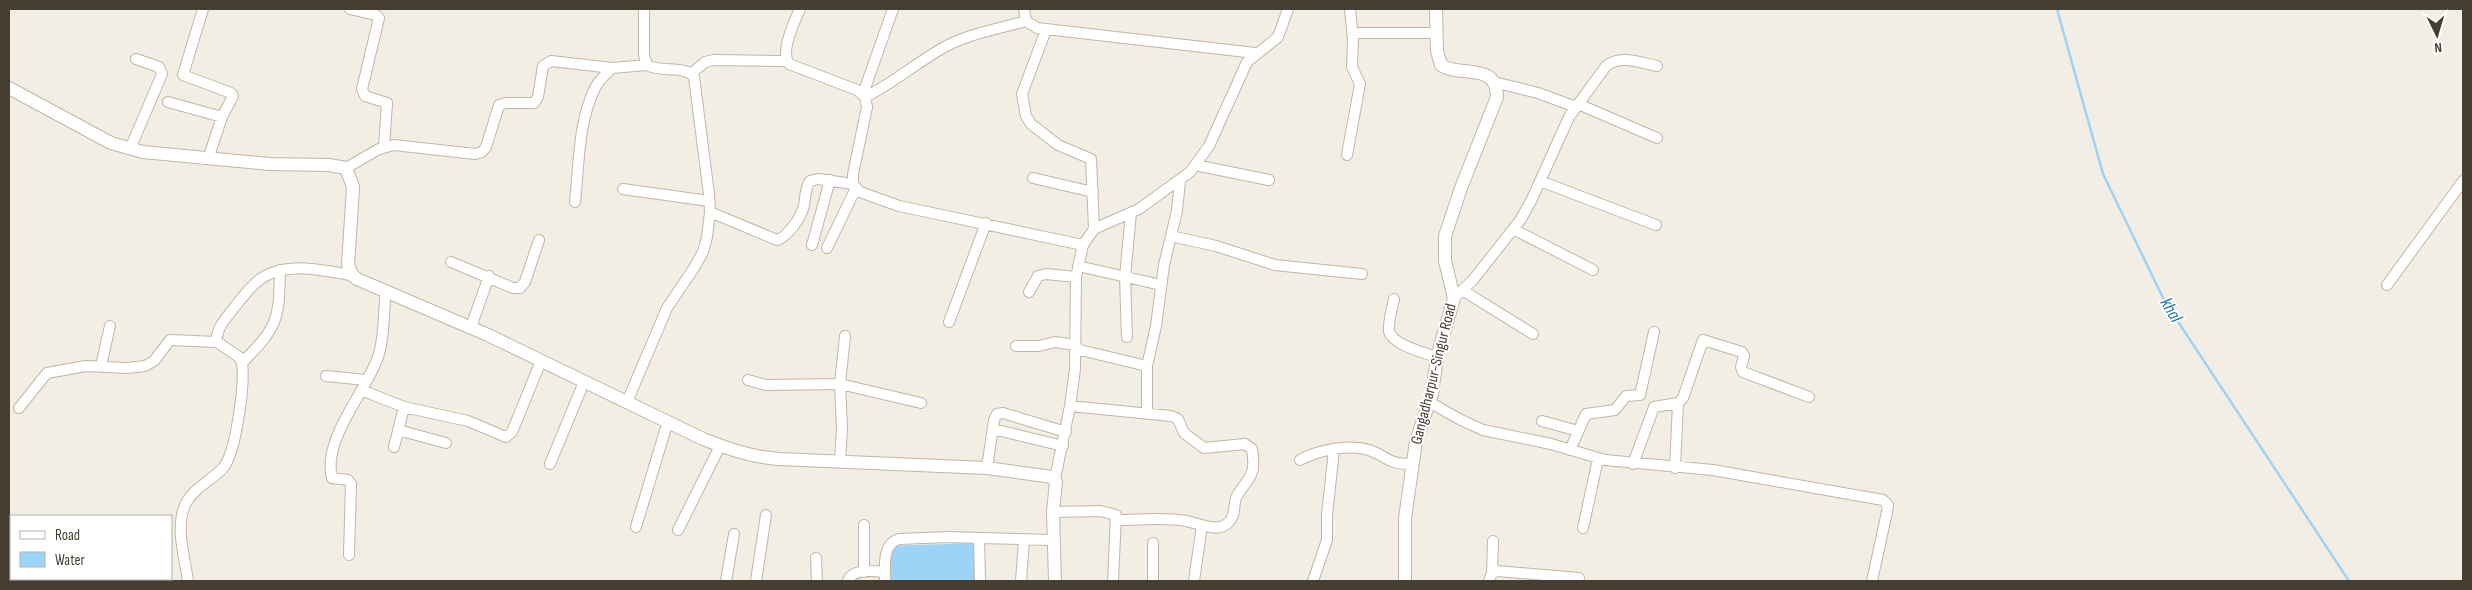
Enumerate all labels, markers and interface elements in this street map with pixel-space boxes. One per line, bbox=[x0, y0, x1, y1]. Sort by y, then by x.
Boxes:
north arrow bbox=[2412, 10, 2462, 60]
text: N bbox=[2434, 39, 2443, 56]
water label: khal bbox=[2156, 294, 2187, 327]
street label: Gangadharpur-Singur Road bbox=[1407, 302, 1461, 446]
legend bbox=[10, 515, 172, 580]
text: Road bbox=[55, 526, 80, 545]
text: Water bbox=[55, 551, 86, 570]

